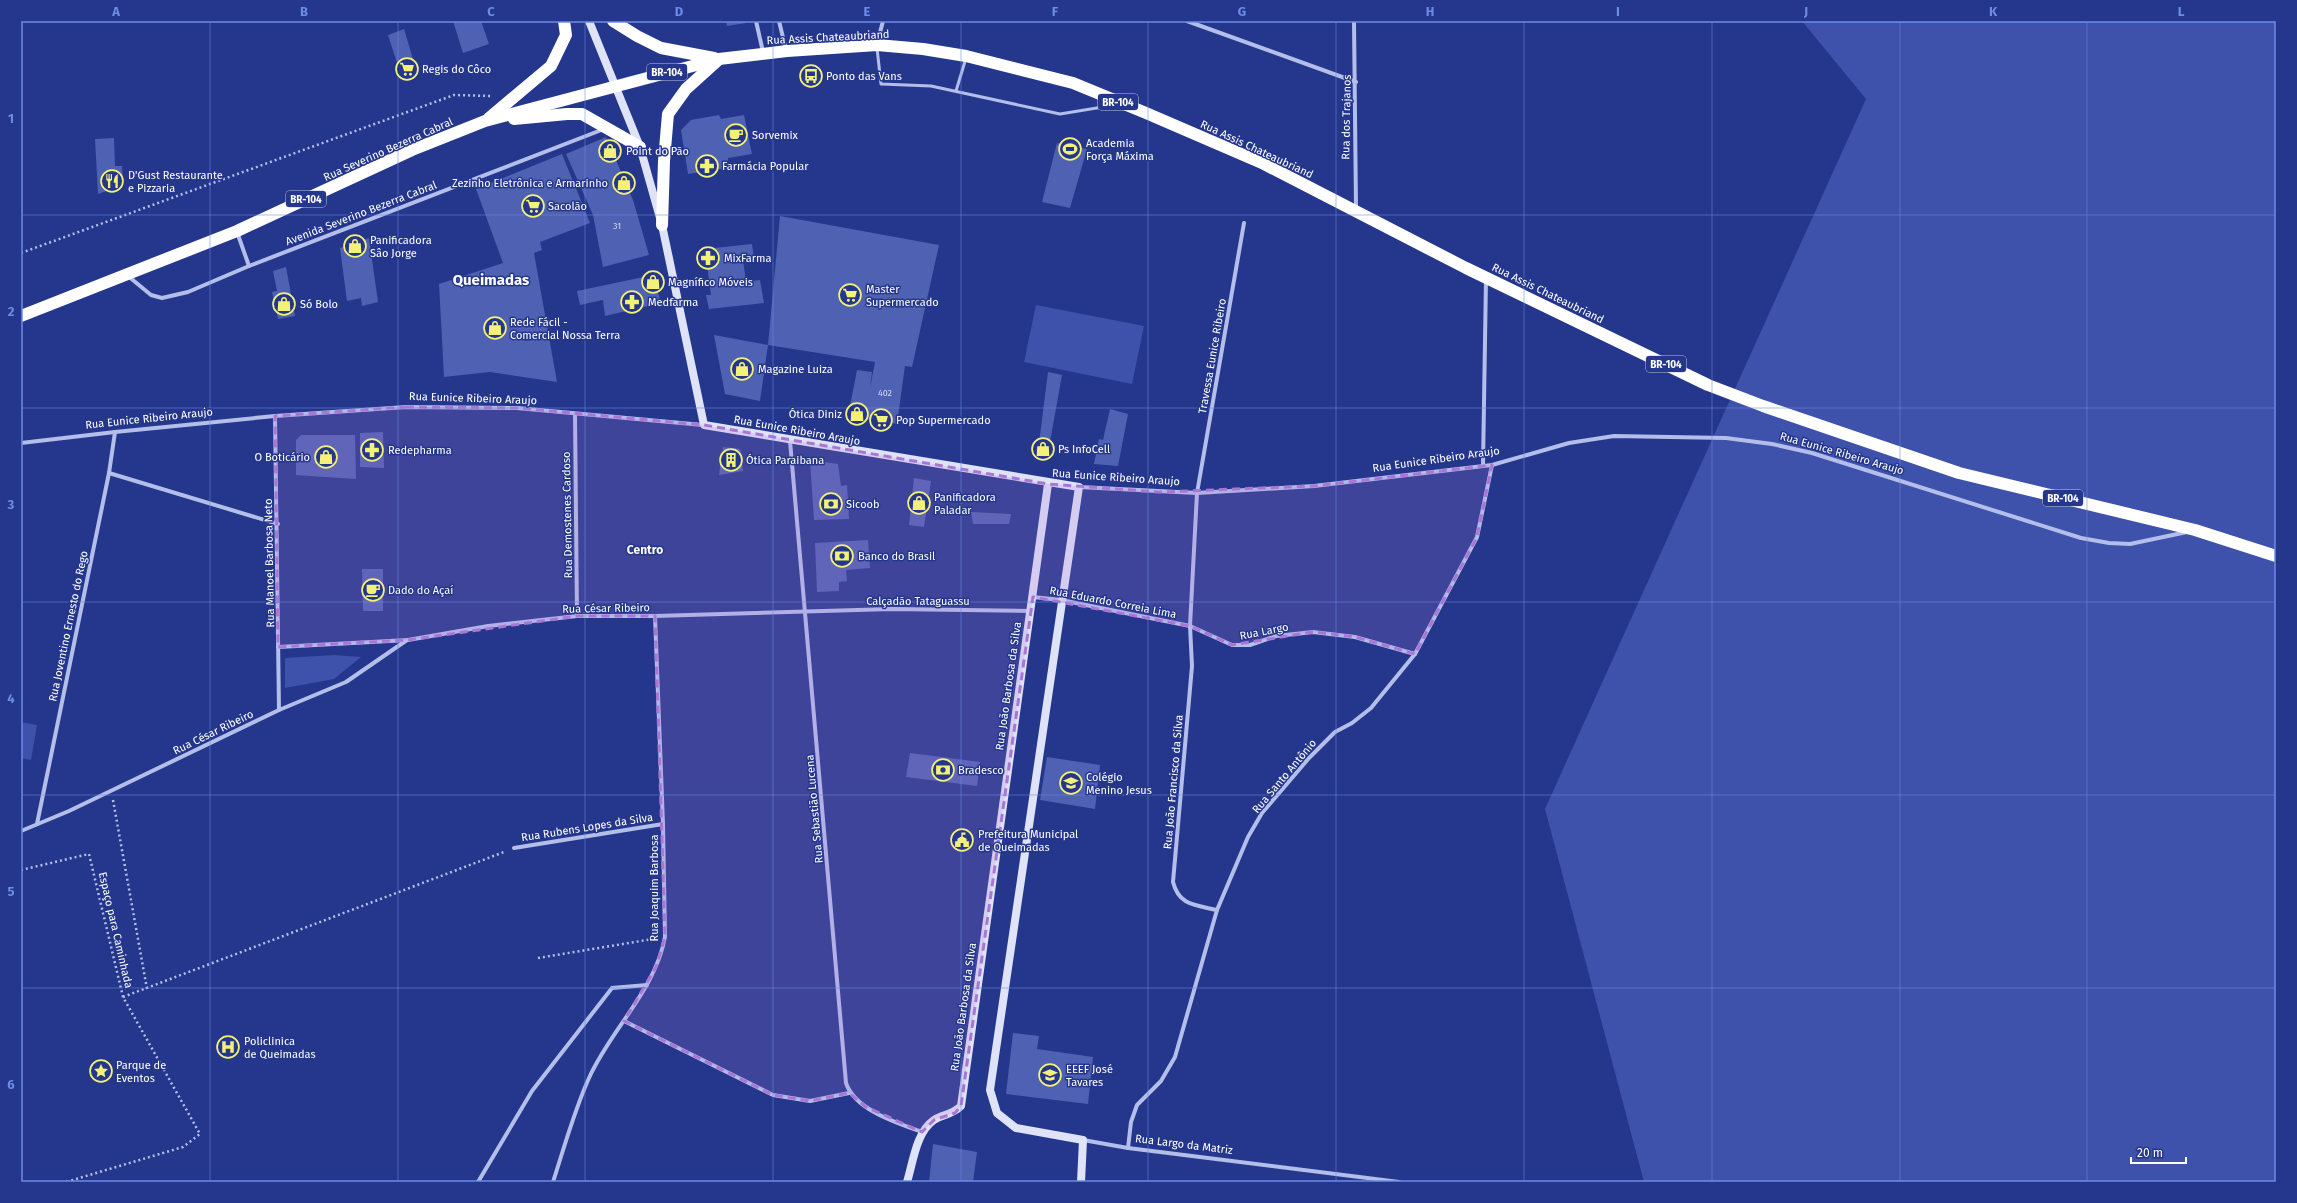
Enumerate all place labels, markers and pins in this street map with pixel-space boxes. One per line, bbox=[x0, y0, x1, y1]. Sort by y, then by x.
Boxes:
supermarket icon: Regis do Côco bbox=[394, 56, 420, 82]
place label: Regis do Côco bbox=[422, 63, 491, 76]
bus stop icon: Ponto das Vans bbox=[798, 63, 824, 89]
place label: Ponto das Vans bbox=[826, 70, 902, 83]
cafe icon: Sorvemix bbox=[723, 122, 749, 148]
place label: Sorvemix bbox=[752, 129, 799, 142]
sports icon: Academia Força Máxima bbox=[1057, 136, 1083, 162]
place label: Academia Força Máxima bbox=[1086, 137, 1154, 163]
shop icon: Point do Pão bbox=[597, 138, 623, 164]
place label: Point do Pão bbox=[626, 145, 689, 158]
pharmacy icon: Farmácia Popular bbox=[694, 153, 720, 179]
place label: Farmácia Popular bbox=[722, 160, 809, 173]
restaurant icon: D'Gust Restaurante e Pizzaria bbox=[99, 168, 125, 194]
place label: D'Gust Restaurante e Pizzaria bbox=[128, 169, 223, 195]
shop icon: Zezinho Eletrônica e Armarinho bbox=[611, 170, 637, 196]
place label: Zezinho Eletrônica e Armarinho bbox=[452, 177, 608, 190]
supermarket icon: Sacolão bbox=[520, 193, 546, 219]
place label: Sacolão bbox=[548, 200, 587, 213]
shop icon: Panificadora Sâo Jorge bbox=[342, 233, 368, 259]
place label: Panificadora Sâo Jorge bbox=[370, 234, 432, 260]
pharmacy icon: MixFarma bbox=[695, 245, 721, 271]
place label: MixFarma bbox=[724, 252, 771, 265]
shop icon: Magnífico Móveis bbox=[640, 269, 666, 295]
place label: Magnífico Móveis bbox=[668, 276, 753, 289]
supermarket icon: Master Supermercado bbox=[837, 282, 863, 308]
place label: Master Supermercado bbox=[866, 283, 939, 309]
pharmacy icon: Medfarma bbox=[619, 289, 645, 315]
shop icon: Só Bolo bbox=[271, 291, 297, 317]
place label: Medfarma bbox=[648, 296, 698, 309]
place label: Só Bolo bbox=[300, 298, 338, 311]
shop icon: Rede Fácil - Comercial Nossa Terra bbox=[482, 315, 508, 341]
place label: Rede Fácil - Comercial Nossa Terra bbox=[510, 316, 620, 342]
shop icon: Magazine Luiza bbox=[729, 356, 755, 382]
place label: Magazine Luiza bbox=[758, 363, 833, 376]
shop icon: Ótica Diniz bbox=[844, 401, 870, 427]
place label: Ótica Diniz bbox=[789, 407, 842, 421]
supermarket icon: Pop Supermercado bbox=[868, 407, 894, 433]
place label: Pop Supermercado bbox=[896, 414, 991, 427]
shop icon: Ps InfoCell bbox=[1030, 436, 1056, 462]
pharmacy icon: Redepharma bbox=[359, 437, 385, 463]
place label: Ps InfoCell bbox=[1058, 443, 1110, 456]
shop icon: O Boticário bbox=[313, 444, 339, 470]
place label: Redepharma bbox=[388, 444, 452, 457]
building icon: Ótica Paraibana bbox=[718, 447, 744, 473]
place label: O Boticário bbox=[254, 451, 310, 464]
place label: Ótica Paraibana bbox=[746, 453, 824, 467]
shop icon: Panificadora Paladar bbox=[906, 490, 932, 516]
bank icon: Sicoob bbox=[818, 491, 844, 517]
place label: Panificadora Paladar bbox=[934, 491, 996, 517]
place label: Sicoob bbox=[846, 498, 880, 511]
bank icon: Banco do Brasil bbox=[829, 543, 855, 569]
place label: Banco do Brasil bbox=[858, 550, 935, 563]
cafe icon: Dado do Açaí bbox=[360, 577, 386, 603]
place label: Dado do Açaí bbox=[388, 584, 453, 597]
bank icon: Bradesco bbox=[930, 757, 956, 783]
place label: Bradesco bbox=[958, 764, 1004, 777]
school or university icon: Colégio Menino Jesus bbox=[1058, 770, 1084, 796]
place label: Colégio Menino Jesus bbox=[1086, 771, 1152, 797]
public building icon: Prefeitura Municipal de Queimadas bbox=[949, 827, 975, 853]
place label: Prefeitura Municipal de Queimadas bbox=[978, 828, 1078, 854]
hospital icon: Policlinica de Queimadas bbox=[215, 1034, 241, 1060]
place label: Policlinica de Queimadas bbox=[244, 1035, 316, 1061]
place icon: Parque de Eventos bbox=[88, 1058, 114, 1084]
place label: Parque de Eventos bbox=[116, 1059, 166, 1085]
school or university icon: EEEF José Tavares bbox=[1037, 1062, 1063, 1088]
place label: EEEF José Tavares bbox=[1066, 1063, 1113, 1089]

